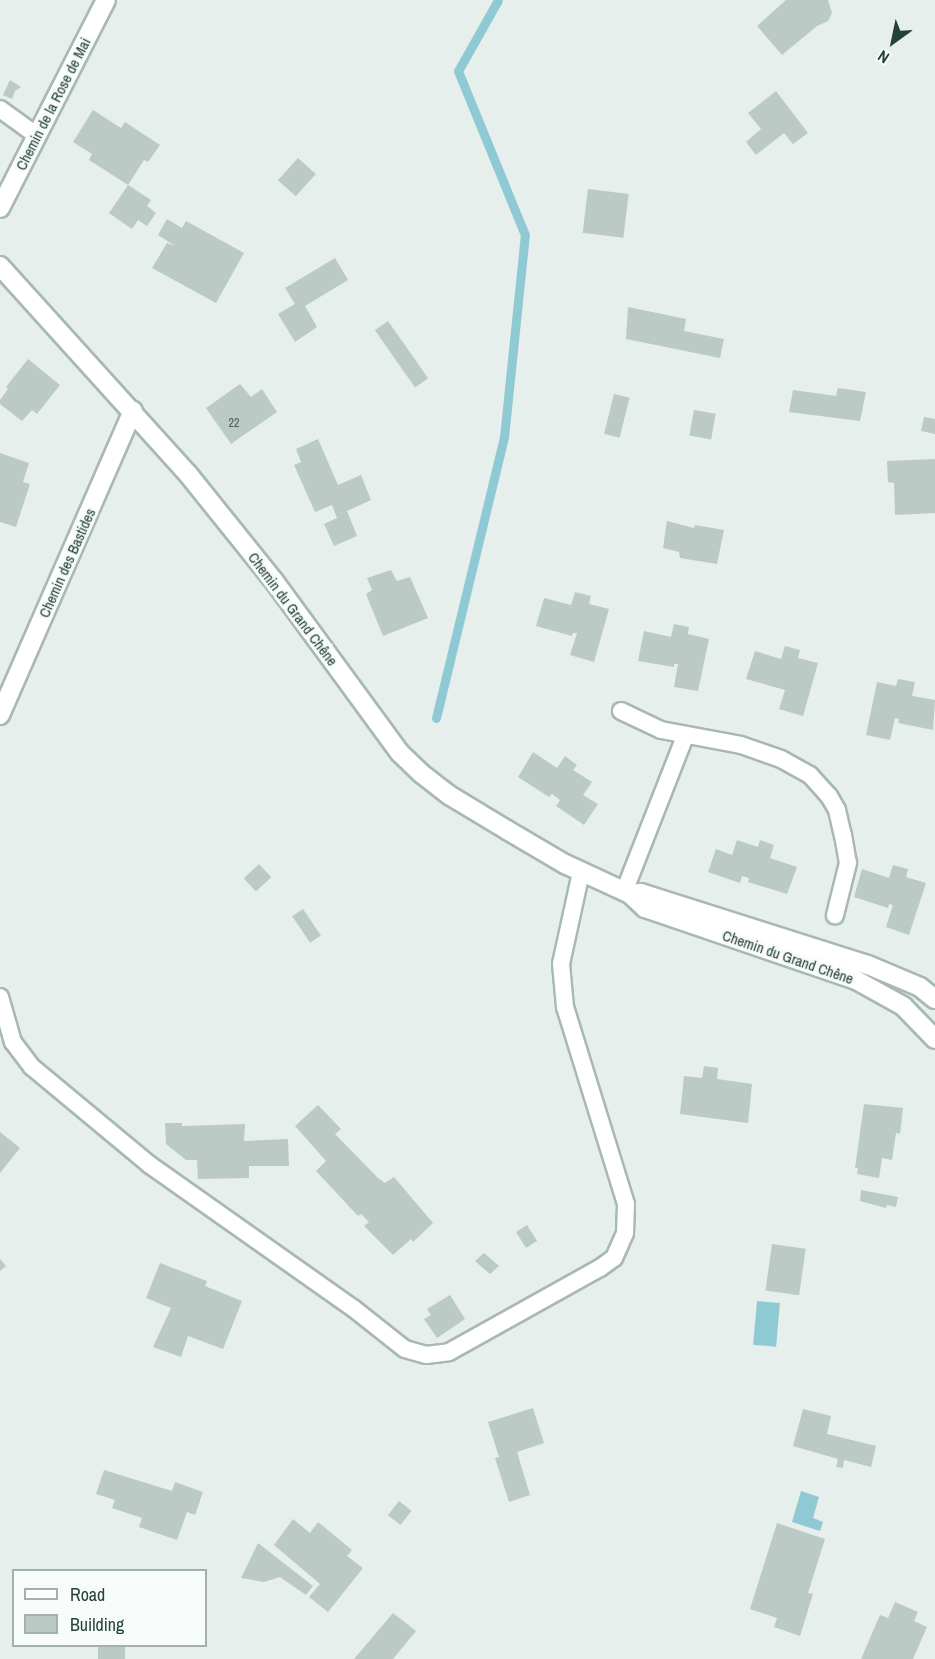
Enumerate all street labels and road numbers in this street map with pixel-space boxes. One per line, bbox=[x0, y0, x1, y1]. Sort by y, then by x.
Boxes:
street label: Chemin de la Rose de Mai bbox=[12, 35, 94, 173]
street label: Chemin des Bastides bbox=[35, 506, 99, 620]
street label: Chemin du Grand Chêne bbox=[244, 549, 342, 669]
street label: Chemin du Grand Chêne bbox=[720, 926, 856, 988]

